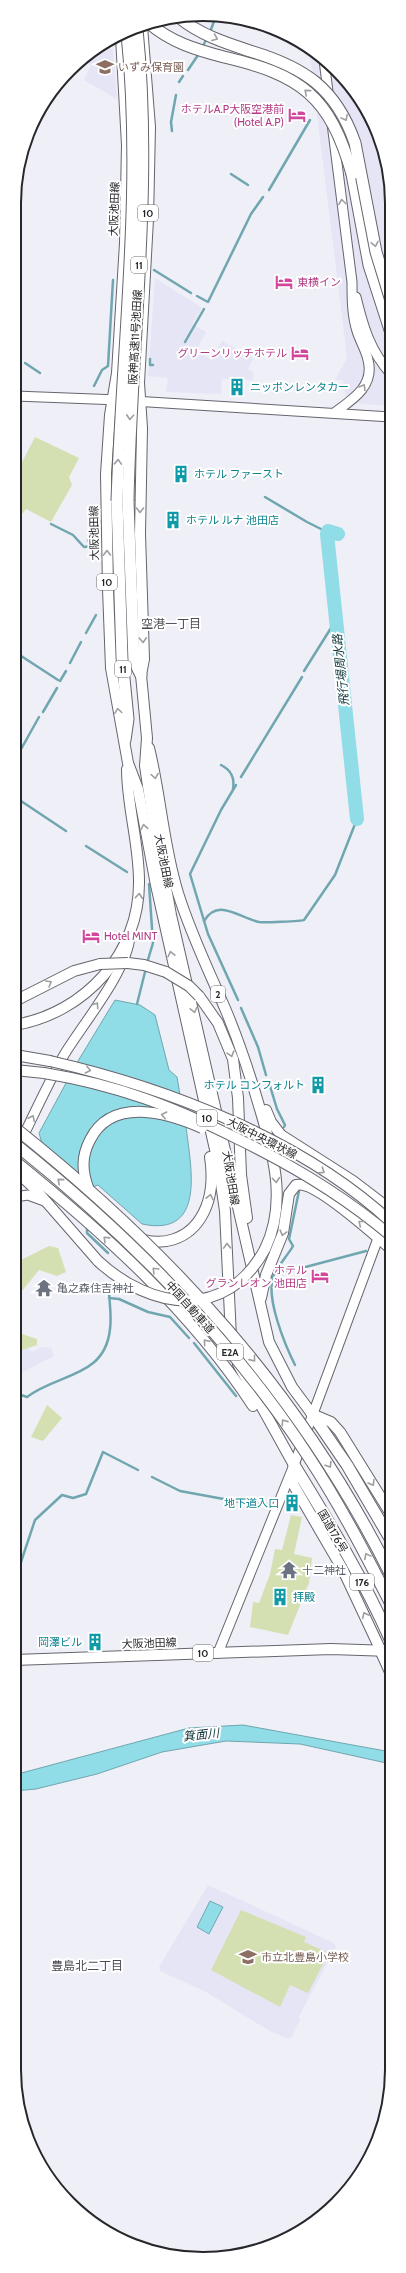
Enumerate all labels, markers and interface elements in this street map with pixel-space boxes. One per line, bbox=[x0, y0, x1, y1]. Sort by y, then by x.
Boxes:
one-way arrow bbox=[211, 34, 218, 42]
school or university icon: いずみ保育園 bbox=[95, 57, 115, 77]
place label: いずみ保育園 bbox=[118, 60, 184, 74]
one-way arrow bbox=[305, 89, 312, 96]
place label: ホテルA.P大阪空港前 (Hotel A.P) bbox=[181, 102, 284, 129]
hotel icon: ホテルA.P大阪空港前 (Hotel A.P) bbox=[287, 105, 307, 125]
one-way arrow bbox=[340, 114, 348, 121]
street label: 大阪池田線 bbox=[106, 181, 122, 237]
one-way arrow bbox=[338, 199, 347, 205]
road number: 10 bbox=[138, 205, 158, 221]
one-way arrow bbox=[370, 241, 378, 247]
road number: 11 bbox=[131, 257, 147, 273]
hotel icon: 東横イン bbox=[274, 272, 294, 292]
place label: 東横イン bbox=[297, 275, 341, 289]
street label: 阪神高速11号池田線 bbox=[126, 289, 144, 385]
hotel icon: グリーンリッチホテル bbox=[290, 343, 310, 363]
place label: グリーンリッチホテル bbox=[178, 346, 287, 360]
building icon: ニッポンレンタカー bbox=[227, 377, 247, 397]
place label: ニッポンレンタカー bbox=[250, 380, 349, 394]
one-way arrow bbox=[358, 385, 365, 392]
one-way arrow bbox=[126, 414, 135, 420]
one-way arrow bbox=[114, 459, 122, 465]
building icon: ホテル ファースト bbox=[171, 464, 191, 484]
place label: ホテル ファースト bbox=[194, 467, 284, 481]
street label: 大阪池田線 bbox=[87, 505, 101, 561]
one-way arrow bbox=[136, 507, 144, 513]
building icon: ホテル ルナ 池田店 bbox=[163, 510, 183, 530]
place label: ホテル ルナ 池田店 bbox=[186, 513, 279, 527]
one-way arrow bbox=[102, 550, 111, 556]
road number: 10 bbox=[97, 574, 117, 590]
district label: 空港一丁目 bbox=[141, 616, 201, 631]
water label: 飛行場周水路 bbox=[329, 632, 352, 707]
one-way arrow bbox=[139, 637, 148, 643]
road number: 11 bbox=[115, 661, 131, 677]
one-way arrow bbox=[114, 708, 123, 714]
one-way arrow bbox=[150, 773, 159, 779]
one-way arrow bbox=[141, 824, 149, 830]
street label: 大阪池田線 bbox=[152, 833, 176, 889]
one-way arrow bbox=[134, 893, 143, 899]
hotel icon: Hotel MINT bbox=[81, 926, 101, 946]
place label: Hotel MINT bbox=[104, 929, 157, 943]
one-way arrow bbox=[168, 951, 176, 957]
one-way arrow bbox=[45, 980, 52, 987]
road number: 2 bbox=[211, 986, 225, 1002]
one-way arrow bbox=[91, 1002, 99, 1009]
one-way arrow bbox=[189, 1007, 197, 1013]
one-way arrow bbox=[226, 1050, 235, 1057]
one-way arrow bbox=[85, 1065, 91, 1073]
building icon: ホテル コンフォルト bbox=[308, 1075, 328, 1095]
place label: ホテル コンフォルト bbox=[204, 1078, 305, 1092]
road number: 10 bbox=[197, 1110, 217, 1126]
one-way arrow bbox=[160, 1111, 167, 1119]
street label: 大阪中央環状線 bbox=[225, 1114, 299, 1162]
one-way arrow bbox=[27, 1115, 35, 1123]
street label: 大阪池田線 bbox=[220, 1150, 242, 1206]
one-way arrow bbox=[318, 1166, 325, 1173]
one-way arrow bbox=[271, 1177, 280, 1183]
one-way arrow bbox=[57, 1179, 64, 1186]
one-way arrow bbox=[205, 1194, 213, 1201]
one-way arrow bbox=[359, 1221, 366, 1228]
one-way arrow bbox=[279, 1229, 288, 1236]
one-way arrow bbox=[103, 1236, 111, 1244]
one-way arrow bbox=[223, 1243, 231, 1249]
place label: ホテル グランレオン 池田店 bbox=[206, 1263, 307, 1290]
hotel icon: ホテル グランレオン 池田店 bbox=[310, 1266, 330, 1286]
one-way arrow bbox=[152, 1267, 160, 1275]
temple icon: 亀之森住吉神社 bbox=[34, 1278, 54, 1298]
street label: 中国自動車道 bbox=[163, 1278, 217, 1336]
place label: 亀之森住吉神社 bbox=[57, 1281, 134, 1295]
one-way arrow bbox=[204, 1340, 211, 1347]
road number: E2A bbox=[217, 1344, 243, 1360]
one-way arrow bbox=[248, 1355, 255, 1362]
one-way arrow bbox=[281, 1419, 289, 1426]
one-way arrow bbox=[324, 1461, 332, 1468]
one-way arrow bbox=[368, 1479, 375, 1486]
building icon: 地下道入口 bbox=[282, 1493, 302, 1513]
place label: 地下道入口 bbox=[224, 1496, 279, 1510]
street label: 国道176号 bbox=[315, 1507, 351, 1555]
one-way arrow bbox=[364, 1553, 372, 1561]
temple icon: 十二神社 bbox=[279, 1560, 299, 1580]
place label: 十二神社 bbox=[302, 1563, 346, 1577]
road number: 176 bbox=[350, 1574, 374, 1590]
building icon: 拝殿 bbox=[270, 1587, 290, 1607]
place label: 拝殿 bbox=[293, 1590, 315, 1604]
one-way arrow bbox=[362, 1612, 370, 1620]
building icon: 岡澤ビル bbox=[85, 1632, 105, 1652]
place label: 岡澤ビル bbox=[38, 1635, 82, 1649]
street label: 大阪池田線 bbox=[121, 1635, 177, 1651]
road number: 10 bbox=[193, 1645, 213, 1661]
water label: 箕面川 bbox=[182, 1725, 222, 1744]
school or university icon: 市立北豊島小学校 bbox=[238, 1947, 258, 1967]
place label: 市立北豊島小学校 bbox=[261, 1950, 349, 1964]
district label: 豊島北二丁目 bbox=[51, 1958, 123, 1973]

